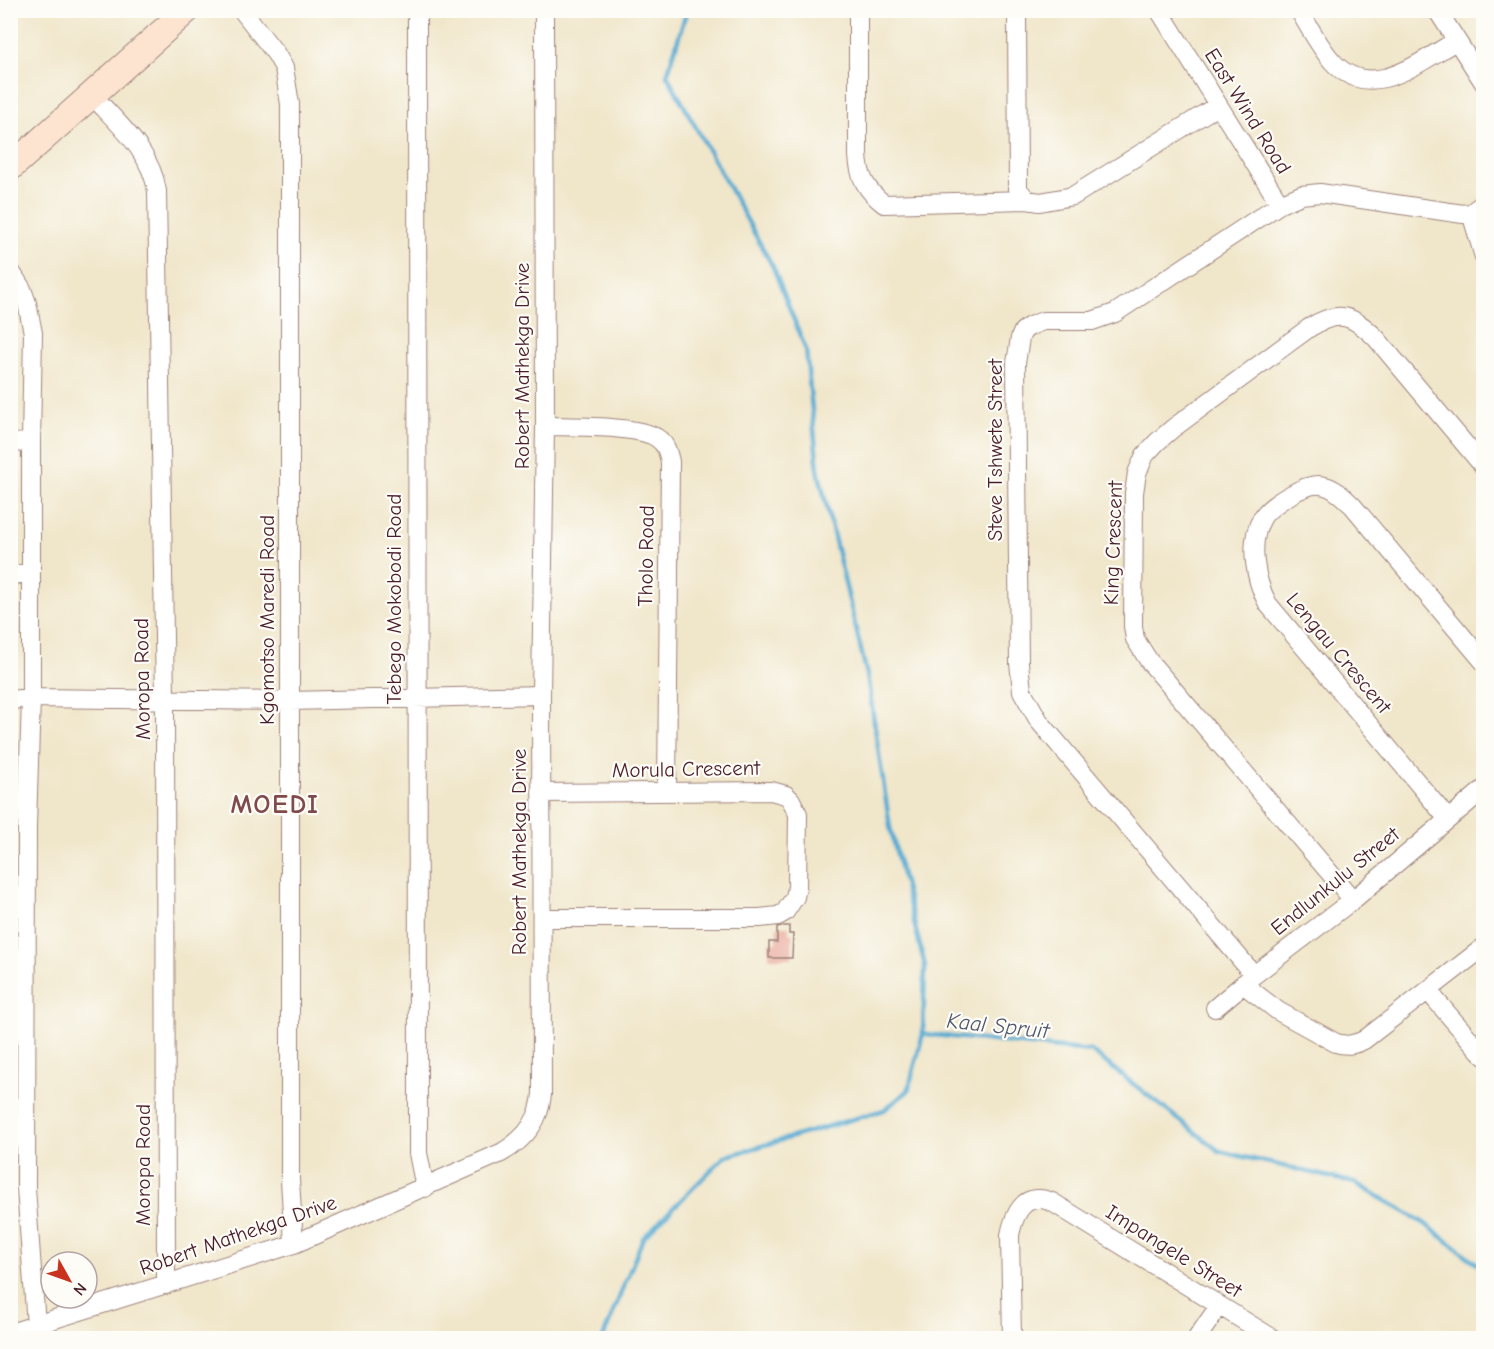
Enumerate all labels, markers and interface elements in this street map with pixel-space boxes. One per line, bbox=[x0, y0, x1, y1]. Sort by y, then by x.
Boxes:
street label: East Wind Road bbox=[1200, 44, 1296, 178]
street label: Robert Mathekga Drive bbox=[510, 263, 534, 469]
street label: Steve Tshwete Street bbox=[983, 358, 1007, 541]
street label: King Crescent bbox=[1099, 479, 1127, 606]
street label: Tebego Mokobodi Road bbox=[382, 494, 406, 704]
street label: Tholo Road bbox=[633, 505, 659, 607]
street label: Kgomotso Maredi Road bbox=[255, 515, 279, 725]
street label: Lengau Crescent bbox=[1282, 588, 1397, 719]
street label: Moropa Road bbox=[129, 618, 155, 740]
street label: Robert Mathekga Drive bbox=[507, 749, 531, 955]
street label: Morula Crescent bbox=[612, 756, 761, 782]
district label: MOEDI bbox=[230, 789, 320, 820]
street label: Endlunkulu Street bbox=[1266, 821, 1405, 940]
water label: Kaal Spruit bbox=[945, 1008, 1053, 1045]
street label: Moropa Road bbox=[131, 1104, 155, 1226]
street label: Robert Mathekga Drive bbox=[136, 1190, 340, 1280]
street label: Impangele Street bbox=[1102, 1200, 1247, 1303]
north arrow bbox=[39, 1250, 99, 1310]
text: N bbox=[69, 1279, 90, 1299]

